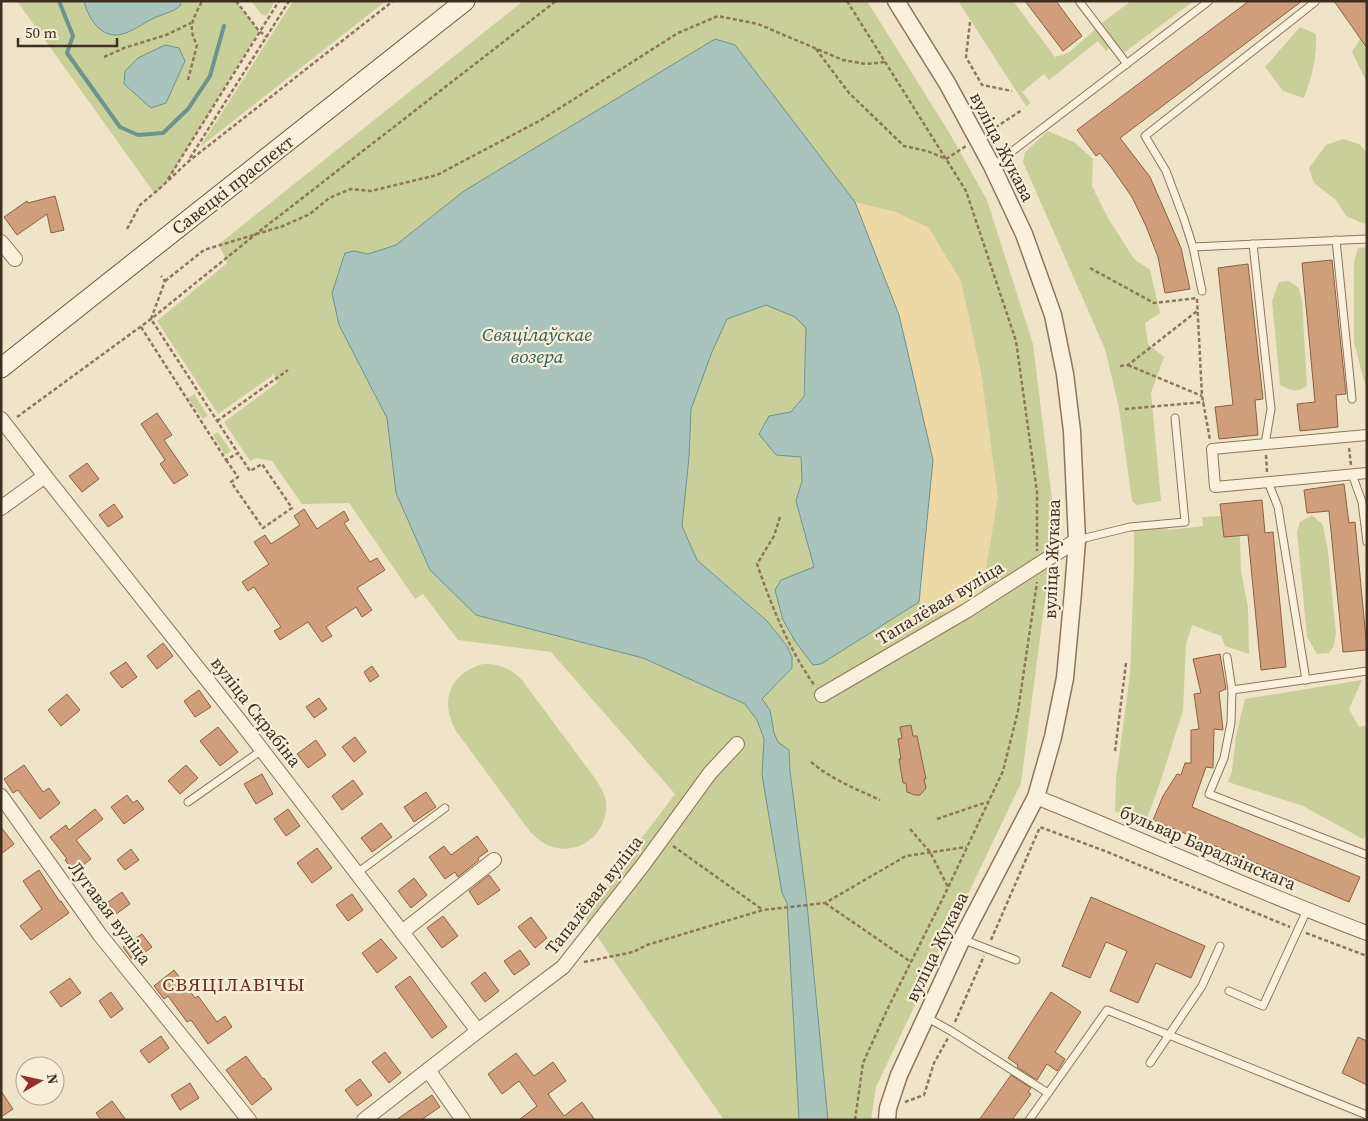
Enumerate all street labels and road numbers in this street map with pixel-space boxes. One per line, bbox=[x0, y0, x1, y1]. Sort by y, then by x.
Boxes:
street label: вуліца Жукава bbox=[964, 88, 1041, 207]
street label: Савецкі праспект bbox=[166, 129, 299, 240]
street label: вуліца Жукава bbox=[1037, 498, 1066, 619]
street label: Тапалёвая вуліца bbox=[871, 554, 1009, 651]
street label: вуліца Скрабіна bbox=[205, 651, 308, 773]
street label: бульвар Барадзінскага bbox=[1116, 799, 1301, 896]
street label: Тапалёвая вуліца bbox=[539, 829, 649, 960]
street label: Лугавая вуліца bbox=[63, 856, 158, 970]
street label: вуліца Жукава bbox=[899, 887, 974, 1006]

